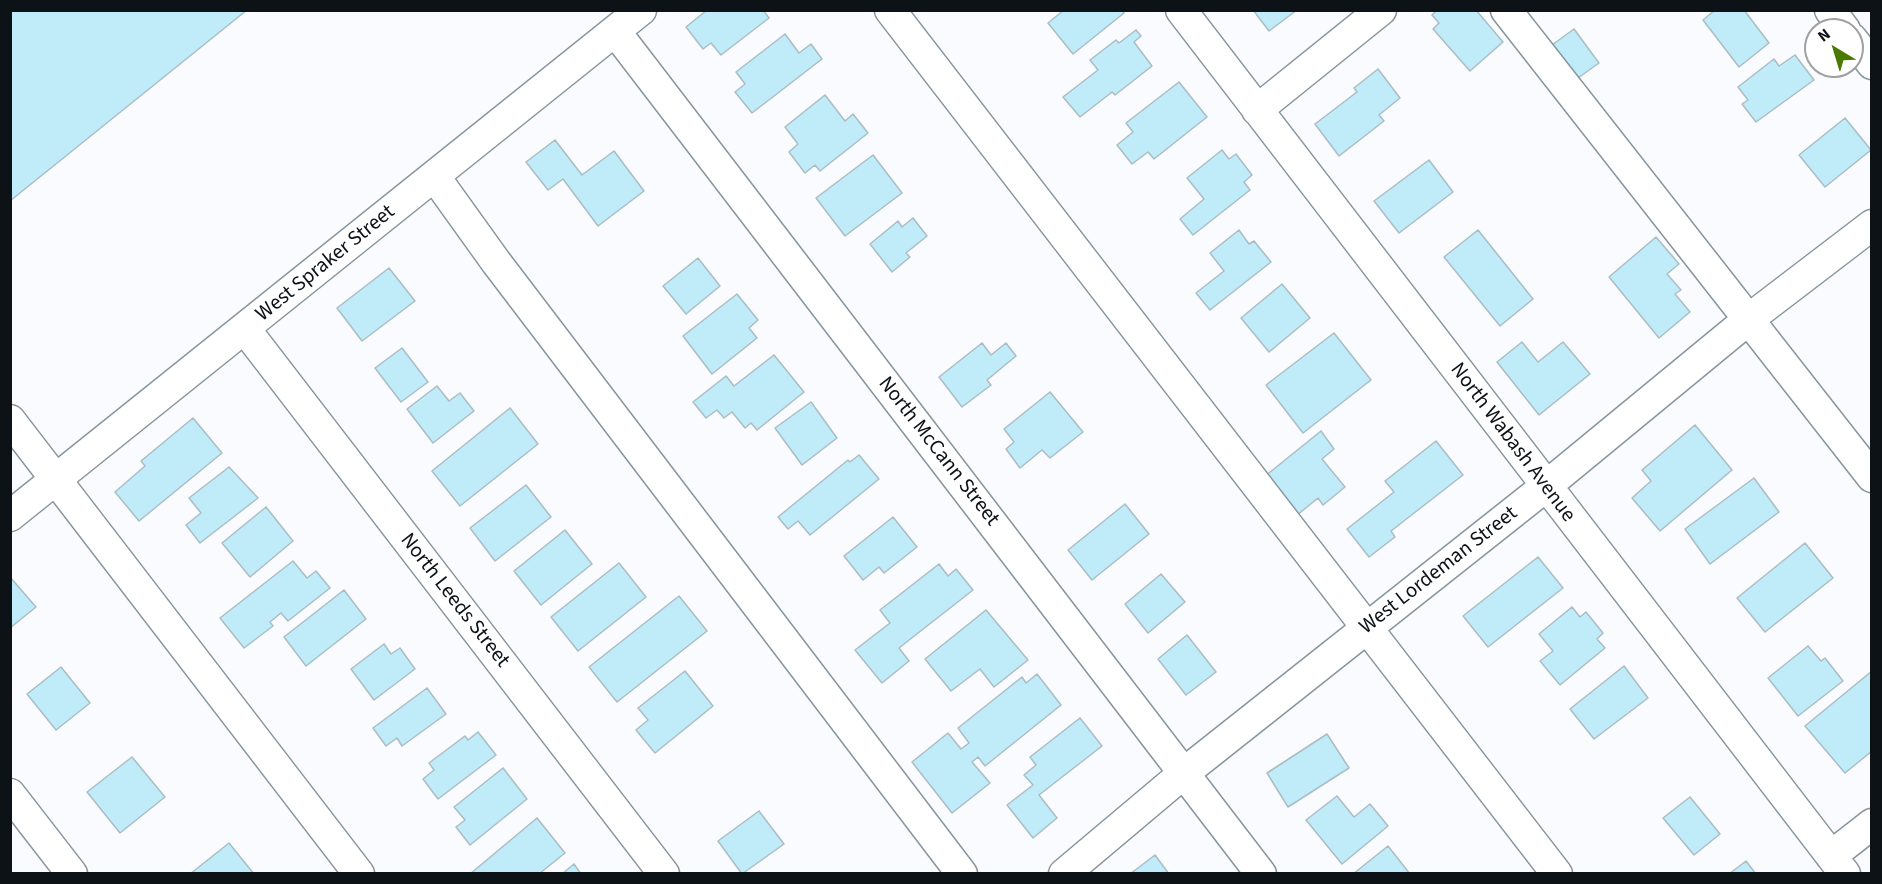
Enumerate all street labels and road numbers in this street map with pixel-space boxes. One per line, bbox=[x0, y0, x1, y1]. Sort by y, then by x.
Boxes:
street label: West Spraker Street bbox=[251, 200, 401, 328]
street label: North Wabash Avenue bbox=[1444, 358, 1580, 528]
street label: North McCann Street bbox=[872, 372, 1004, 532]
street label: West Lordeman Street bbox=[1355, 502, 1523, 640]
street label: North Leeds Street bbox=[394, 529, 514, 673]

